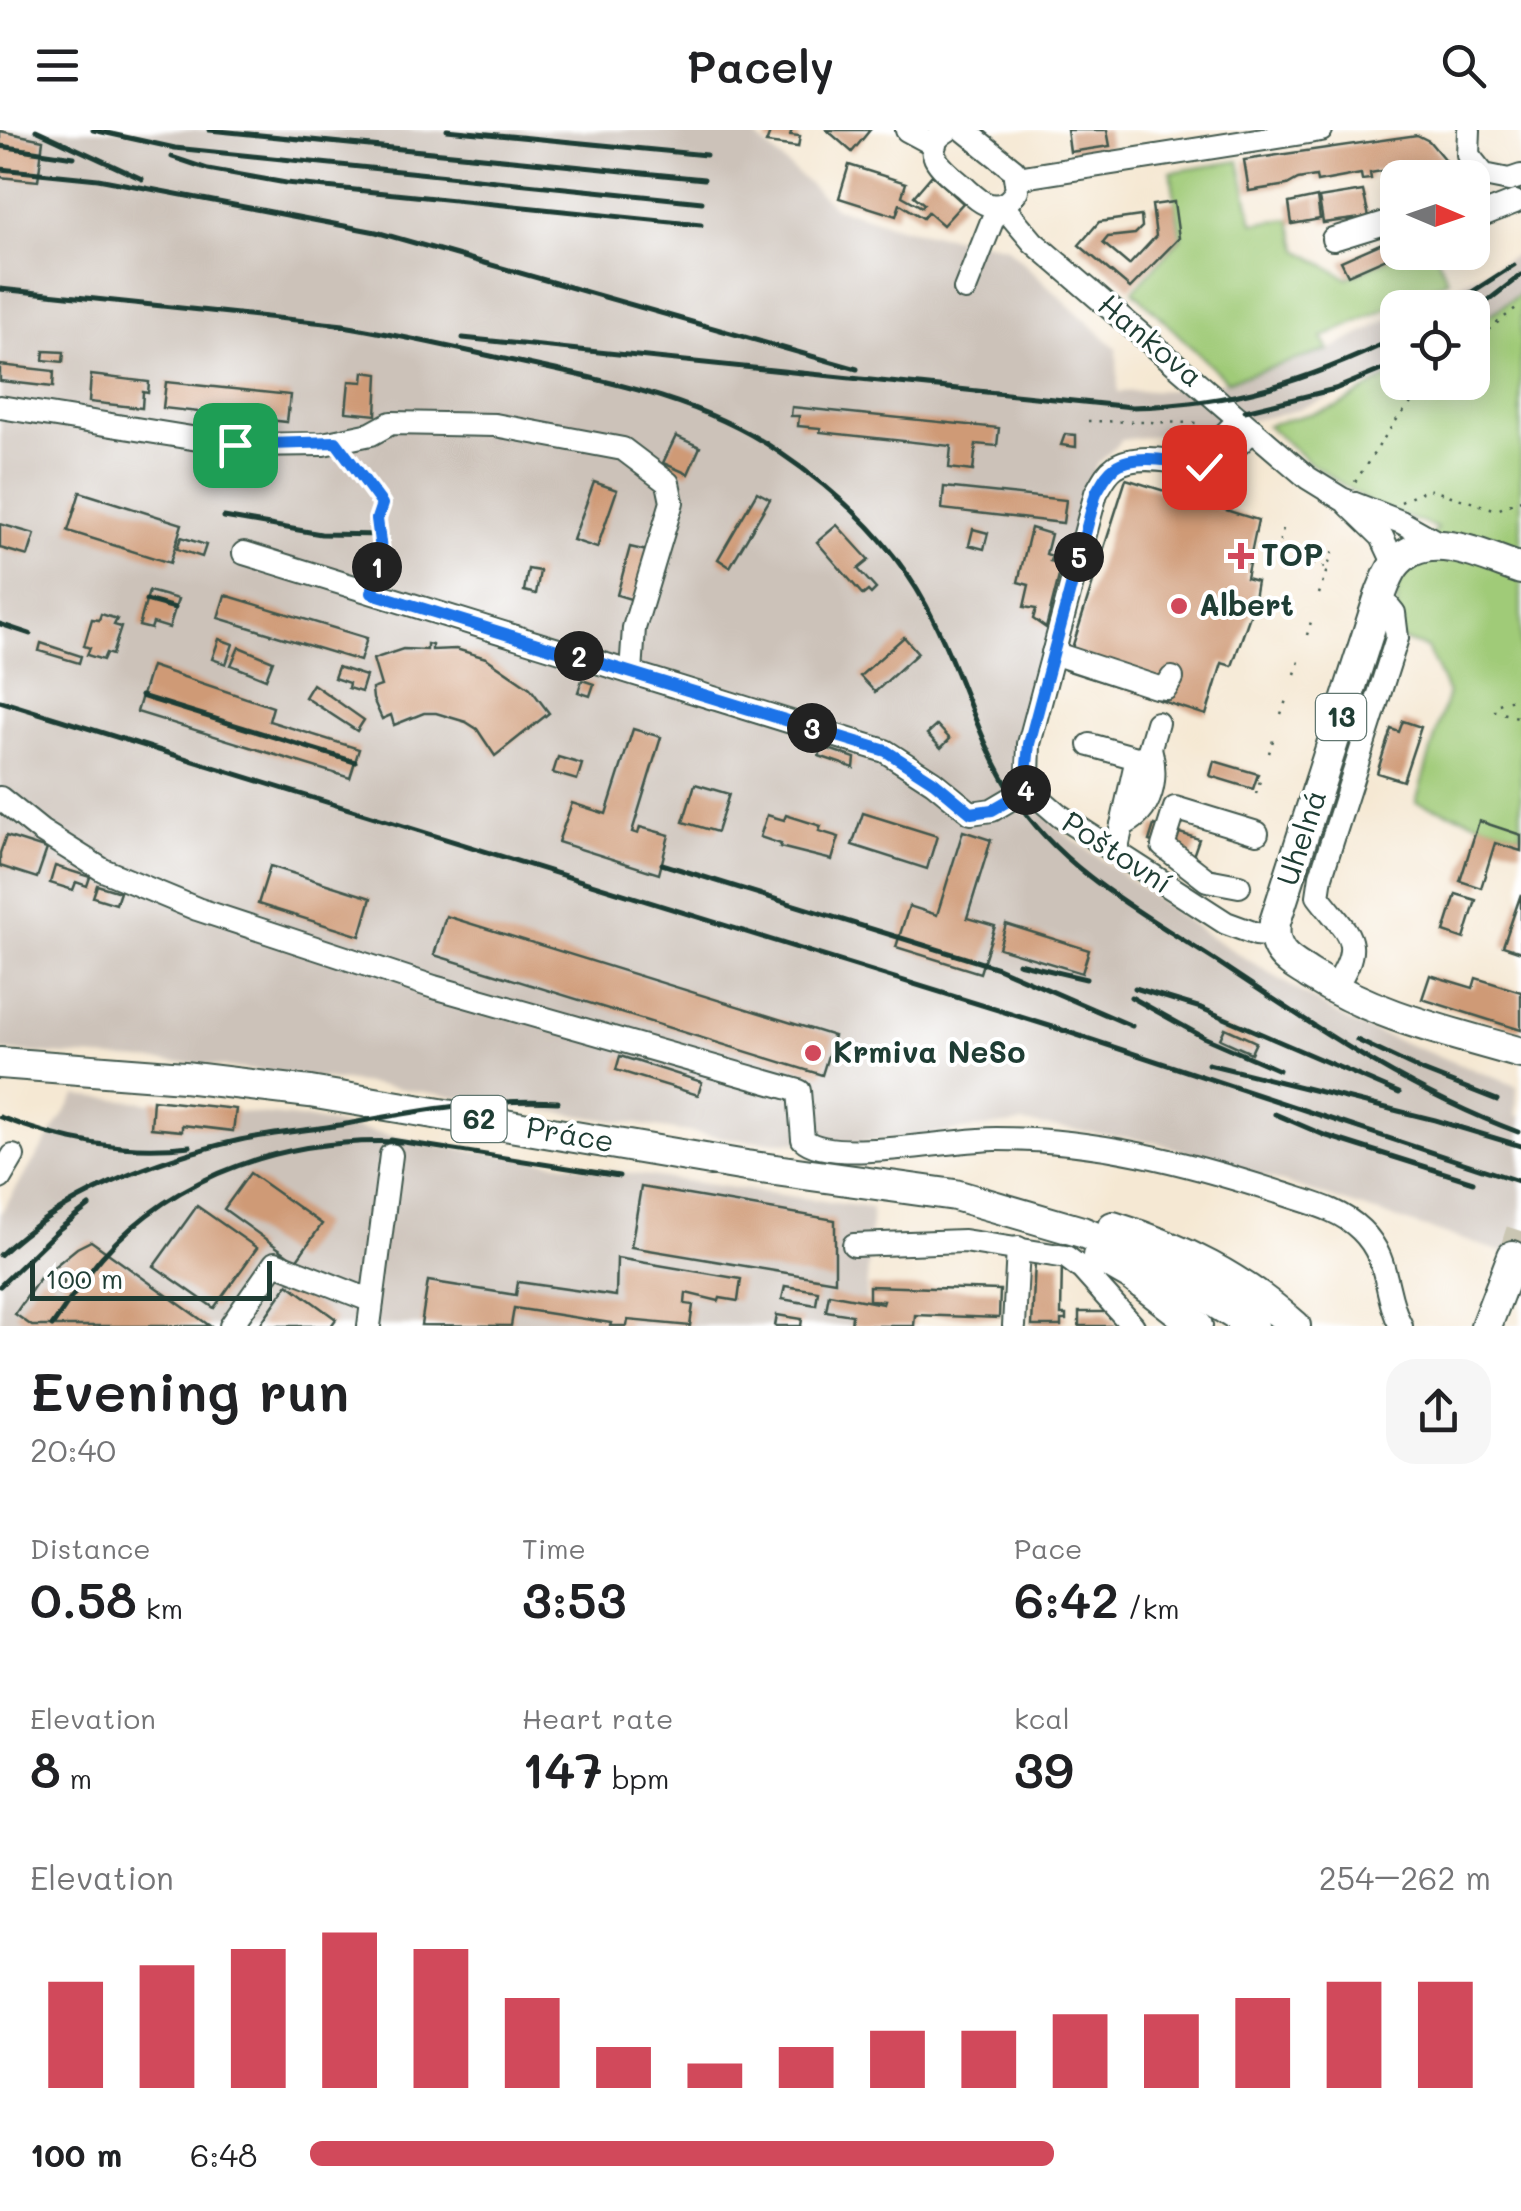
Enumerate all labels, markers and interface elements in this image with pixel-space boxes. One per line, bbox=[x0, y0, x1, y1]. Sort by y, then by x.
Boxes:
text: Pacely bbox=[687, 36, 834, 94]
icon: menu bbox=[30, 38, 85, 93]
icon: search bbox=[1436, 38, 1491, 93]
north arrow bbox=[1380, 160, 1490, 270]
map controls bbox=[1380, 160, 1490, 400]
street label: Hankova bbox=[1091, 284, 1212, 395]
button: locate bbox=[1380, 290, 1490, 400]
pin bbox=[193, 403, 278, 488]
icon: arrive bbox=[208, 418, 263, 473]
pin bbox=[1162, 425, 1247, 510]
icon: check bbox=[1177, 440, 1232, 495]
pin: 5 bbox=[1054, 532, 1104, 582]
place label: TOP bbox=[1261, 534, 1324, 574]
text: 5 bbox=[1071, 539, 1087, 575]
pin: 1 bbox=[352, 542, 402, 592]
marker: TOP bbox=[1230, 545, 1252, 567]
text: 1 bbox=[371, 549, 383, 585]
place label: Albert bbox=[1199, 584, 1294, 624]
marker: Albert bbox=[1168, 595, 1190, 617]
pin: 2 bbox=[554, 631, 604, 681]
text: 2 bbox=[571, 638, 587, 674]
road number: 13 bbox=[1316, 694, 1366, 740]
pin: 3 bbox=[787, 703, 837, 753]
text: 3 bbox=[804, 710, 820, 746]
pin: 4 bbox=[1001, 765, 1051, 815]
text: 4 bbox=[1017, 772, 1035, 808]
street label: Uhelná bbox=[1266, 784, 1334, 890]
street label: Poštovní bbox=[1055, 801, 1181, 902]
place label: Krmiva NeSo bbox=[833, 1031, 1025, 1071]
marker: Krmiva NeSo bbox=[802, 1042, 824, 1064]
road number: 62 bbox=[452, 1096, 506, 1142]
street label: Práce bbox=[523, 1106, 617, 1160]
scale bar bbox=[30, 1256, 272, 1300]
text: 100 m bbox=[45, 1260, 123, 1296]
text: Evening run bbox=[30, 1354, 349, 1426]
button: share bbox=[1386, 1359, 1491, 1464]
text: 20:40 bbox=[30, 1428, 116, 1470]
text: Distance bbox=[30, 1530, 151, 1566]
text: Time bbox=[522, 1530, 586, 1566]
text: Pace bbox=[1014, 1530, 1082, 1566]
text: 0.58 bbox=[30, 1566, 137, 1632]
text: 3:53 bbox=[522, 1566, 626, 1632]
text: 6:42 bbox=[1014, 1566, 1119, 1632]
text: km bbox=[137, 1590, 183, 1626]
text: /km bbox=[1119, 1590, 1180, 1626]
text: Elevation bbox=[30, 1700, 156, 1736]
text: Heart rate bbox=[522, 1700, 673, 1736]
text: kcal bbox=[1014, 1700, 1070, 1736]
text: 8 bbox=[30, 1736, 61, 1802]
text: 147 bbox=[522, 1736, 603, 1802]
text: 39 bbox=[1014, 1736, 1074, 1802]
text: m bbox=[61, 1760, 92, 1796]
text: bpm bbox=[603, 1760, 669, 1796]
text: Elevation bbox=[30, 1856, 174, 1898]
text: 254–262 m bbox=[1319, 1856, 1491, 1898]
text: 100 m bbox=[30, 2133, 122, 2175]
text: 6:48 bbox=[190, 2133, 257, 2175]

